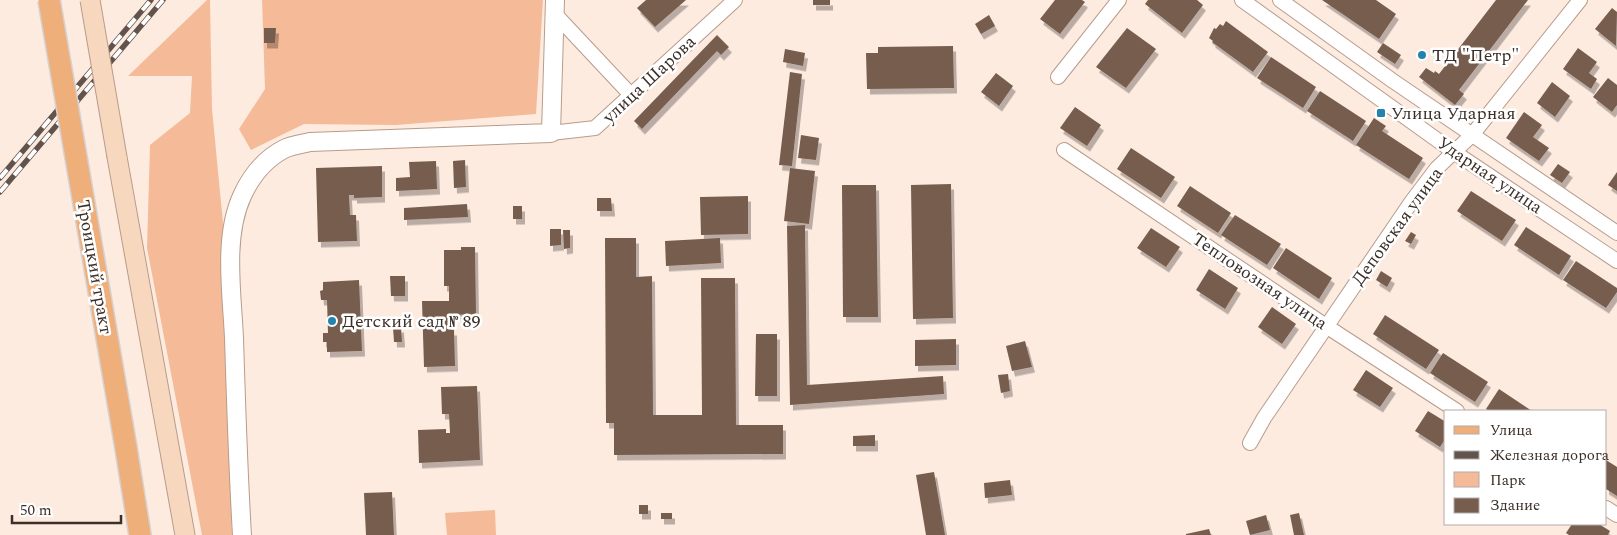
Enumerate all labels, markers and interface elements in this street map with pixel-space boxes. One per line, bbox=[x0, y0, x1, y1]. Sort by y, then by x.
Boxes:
street label: улица Шарова bbox=[596, 29, 702, 131]
place label: ТД "Петр" bbox=[1432, 42, 1519, 69]
marker: ТД "Петр" bbox=[1416, 49, 1428, 61]
place label: Улица Ударная bbox=[1391, 100, 1516, 127]
marker: Улица Ударная bbox=[1375, 107, 1387, 119]
street label: Ударная улица bbox=[1431, 130, 1548, 221]
street label: Деповская улица bbox=[1345, 161, 1450, 291]
street label: Троицкий тракт bbox=[69, 198, 120, 336]
street label: Тепловозная улица bbox=[1186, 226, 1333, 337]
place label: Детский сад № 89 bbox=[342, 308, 481, 335]
marker: Детский сад № 89 bbox=[326, 315, 338, 327]
legend bbox=[1444, 410, 1607, 525]
text: Улица bbox=[1490, 419, 1533, 442]
text: Железная дорога bbox=[1490, 444, 1610, 467]
text: Парк bbox=[1490, 469, 1526, 492]
scale bar bbox=[12, 492, 121, 524]
text: Здание bbox=[1490, 494, 1540, 517]
text: 50 m bbox=[20, 499, 52, 522]

